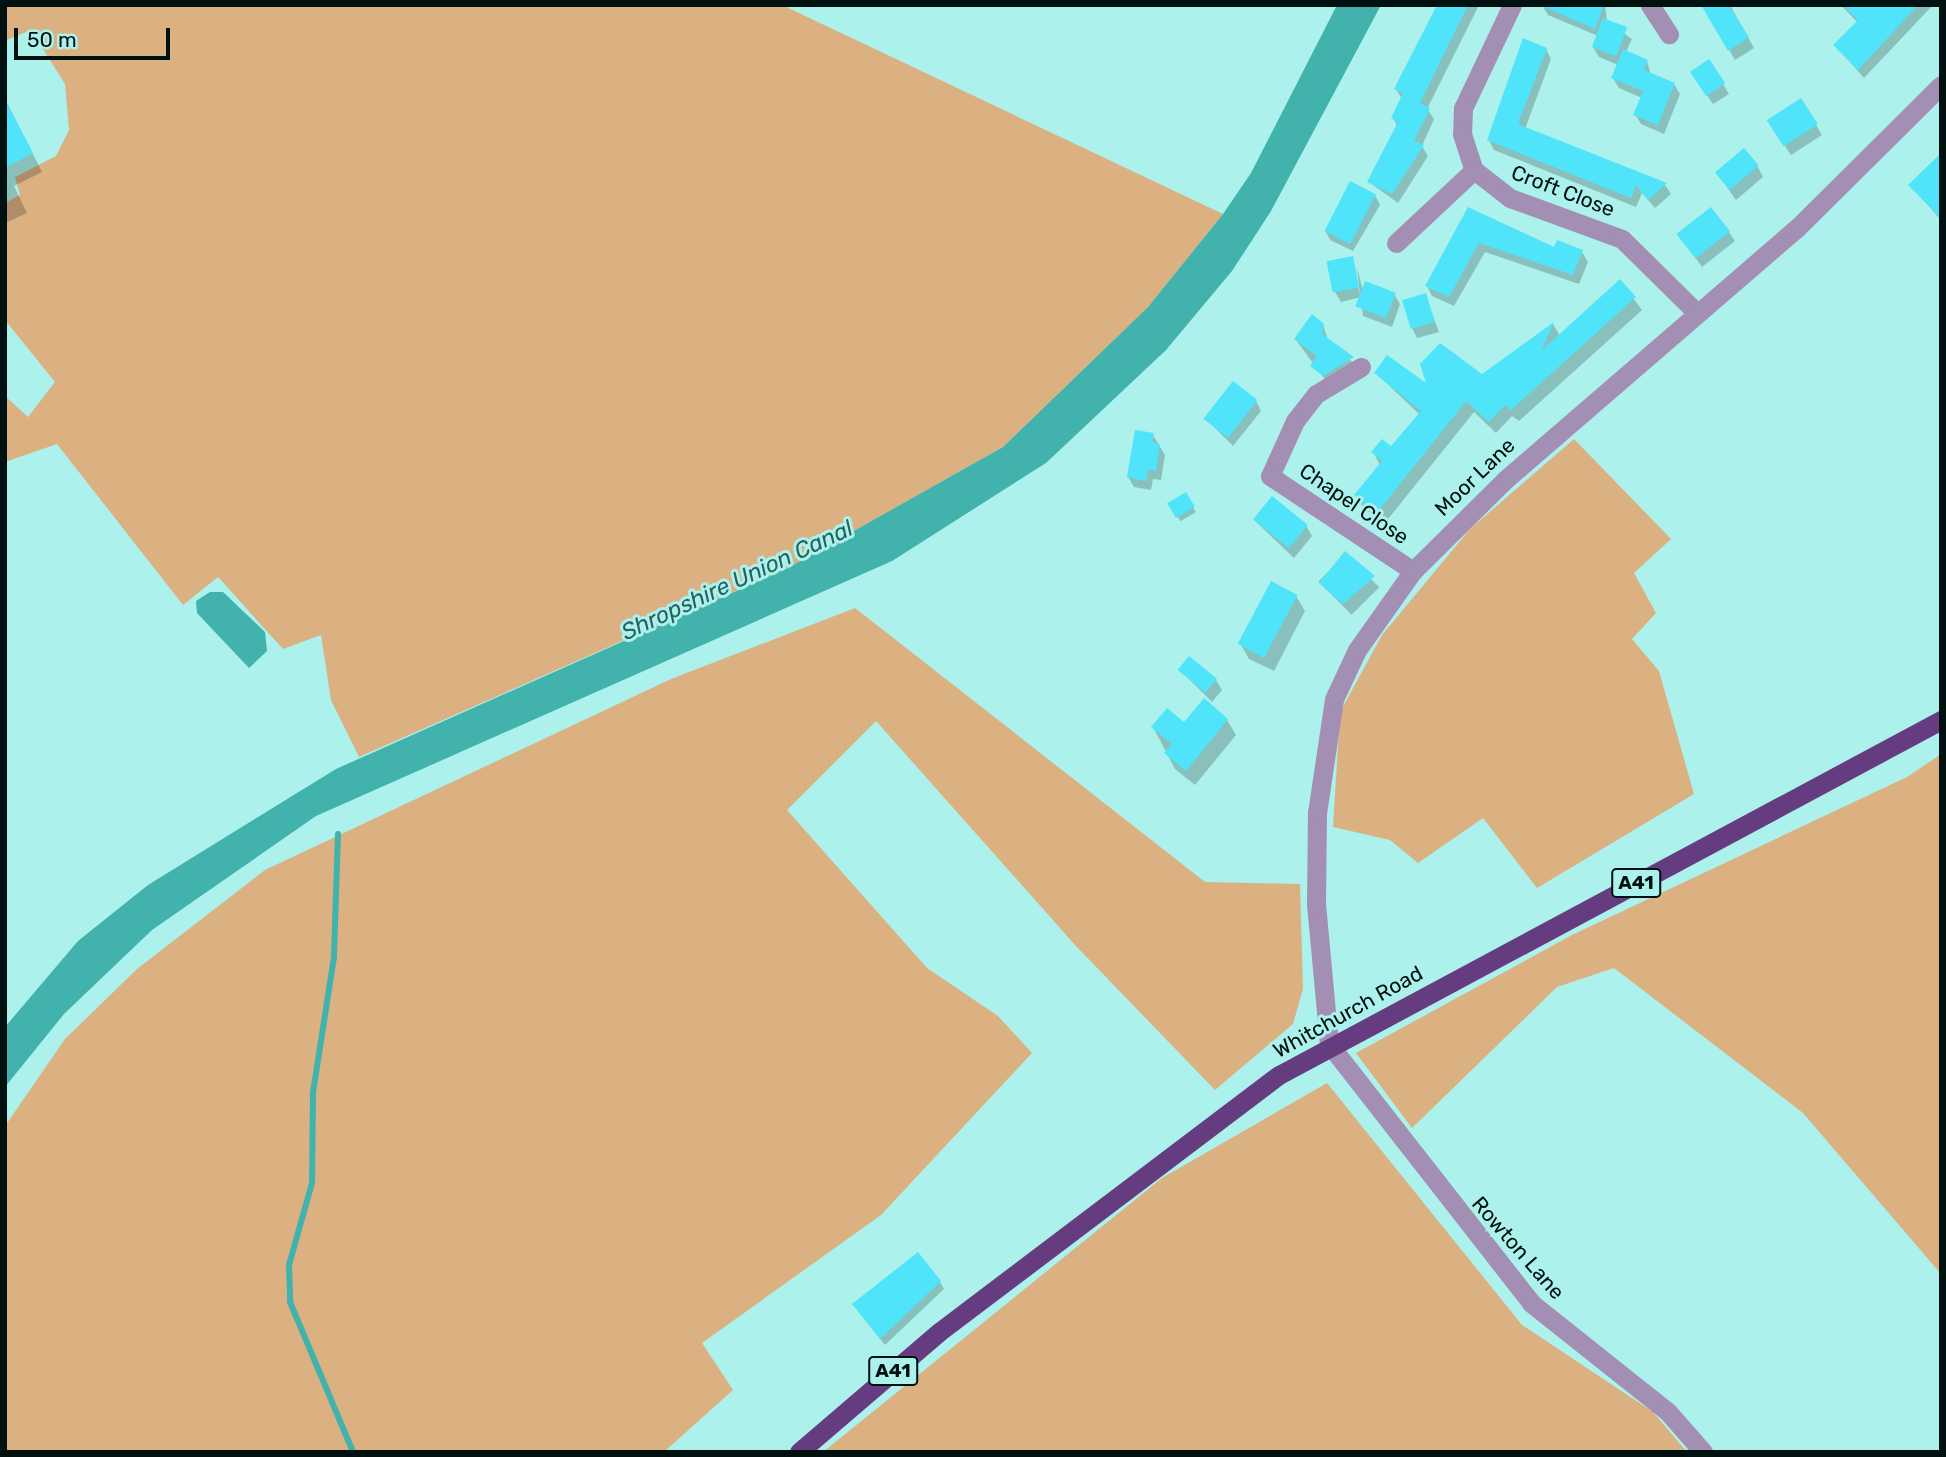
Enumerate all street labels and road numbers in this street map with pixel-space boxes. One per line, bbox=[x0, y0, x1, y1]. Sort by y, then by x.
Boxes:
street label: Croft Close bbox=[1508, 160, 1618, 222]
street label: Moor Lane bbox=[1430, 433, 1520, 521]
street label: Chapel Close bbox=[1295, 458, 1413, 550]
road number: A41 bbox=[1610, 868, 1662, 898]
street label: Whitchurch Road bbox=[1269, 960, 1427, 1064]
street label: Rowton Lane bbox=[1466, 1191, 1570, 1305]
road number: A41 bbox=[867, 1356, 919, 1386]

